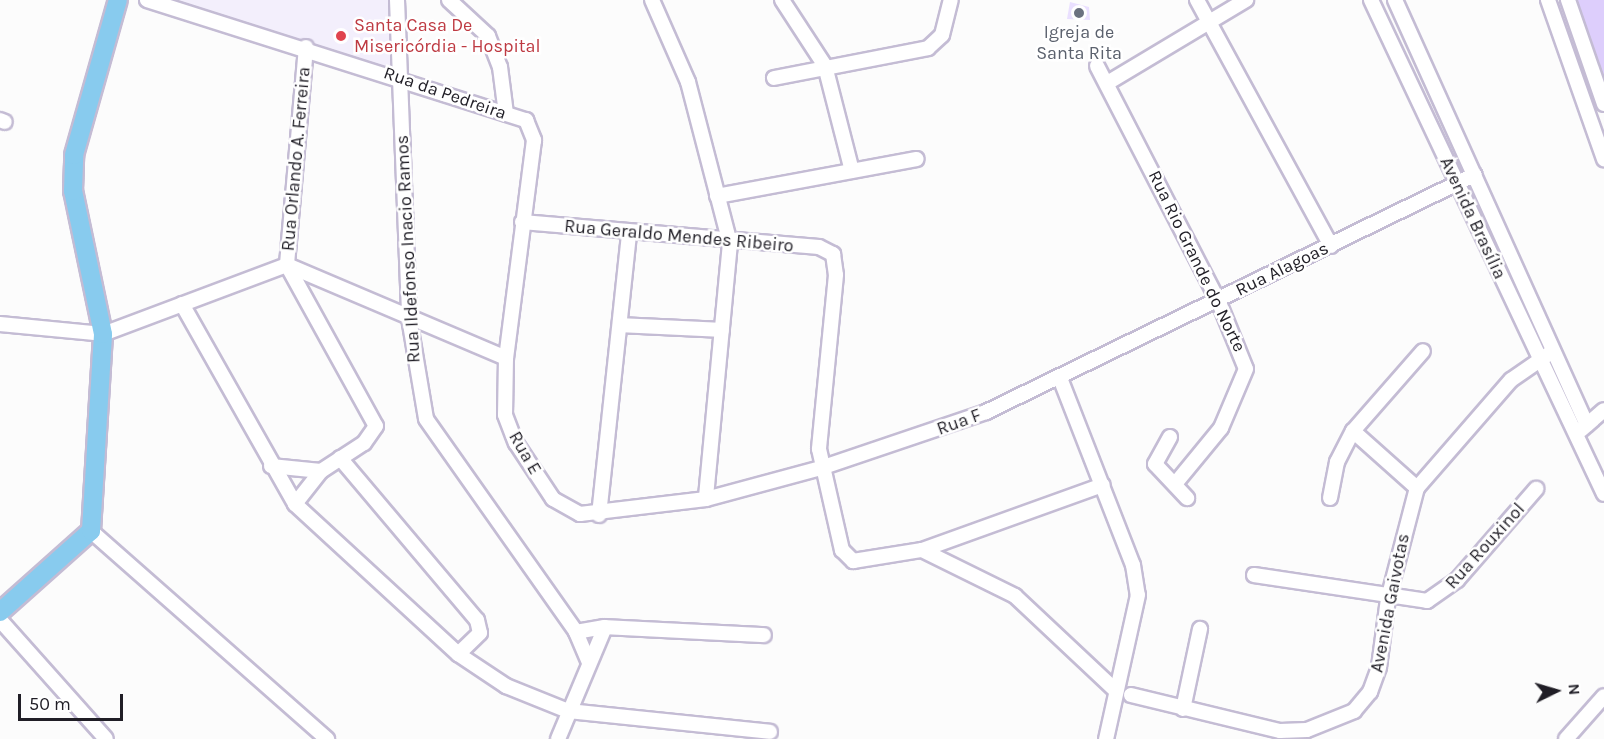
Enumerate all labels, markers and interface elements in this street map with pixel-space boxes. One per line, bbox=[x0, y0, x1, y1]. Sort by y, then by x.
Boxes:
marker: Igreja de Santa Rita bbox=[1072, 6, 1086, 20]
place label: Santa Casa De Misericórdia - Hospital bbox=[354, 15, 540, 57]
place label: Igreja de Santa Rita bbox=[1036, 22, 1122, 64]
marker: Santa Casa De Misericórdia - Hospital bbox=[332, 27, 350, 45]
street label: Rua da Pedreira bbox=[381, 62, 509, 124]
street label: Rua Orlando A. Ferreira bbox=[277, 66, 315, 252]
street label: Rua Ildefonso Inacio Ramos bbox=[391, 135, 425, 363]
street label: Avenida Brasília bbox=[1435, 154, 1511, 282]
street label: Rua Rio Grande do Norte bbox=[1144, 167, 1250, 355]
street label: Rua Geraldo Mendes Ribeiro bbox=[563, 215, 795, 257]
street label: Rua Alagoas bbox=[1232, 237, 1332, 301]
street label: Rua F bbox=[934, 404, 984, 440]
street label: Rua E bbox=[504, 428, 546, 478]
street label: Rua Rouxinol bbox=[1441, 499, 1529, 593]
street label: Avenida Gaivotas bbox=[1366, 532, 1414, 674]
north arrow bbox=[1526, 661, 1586, 721]
scale bar bbox=[21, 682, 126, 720]
text: N bbox=[1564, 683, 1584, 696]
text: 50 m bbox=[29, 693, 71, 715]

